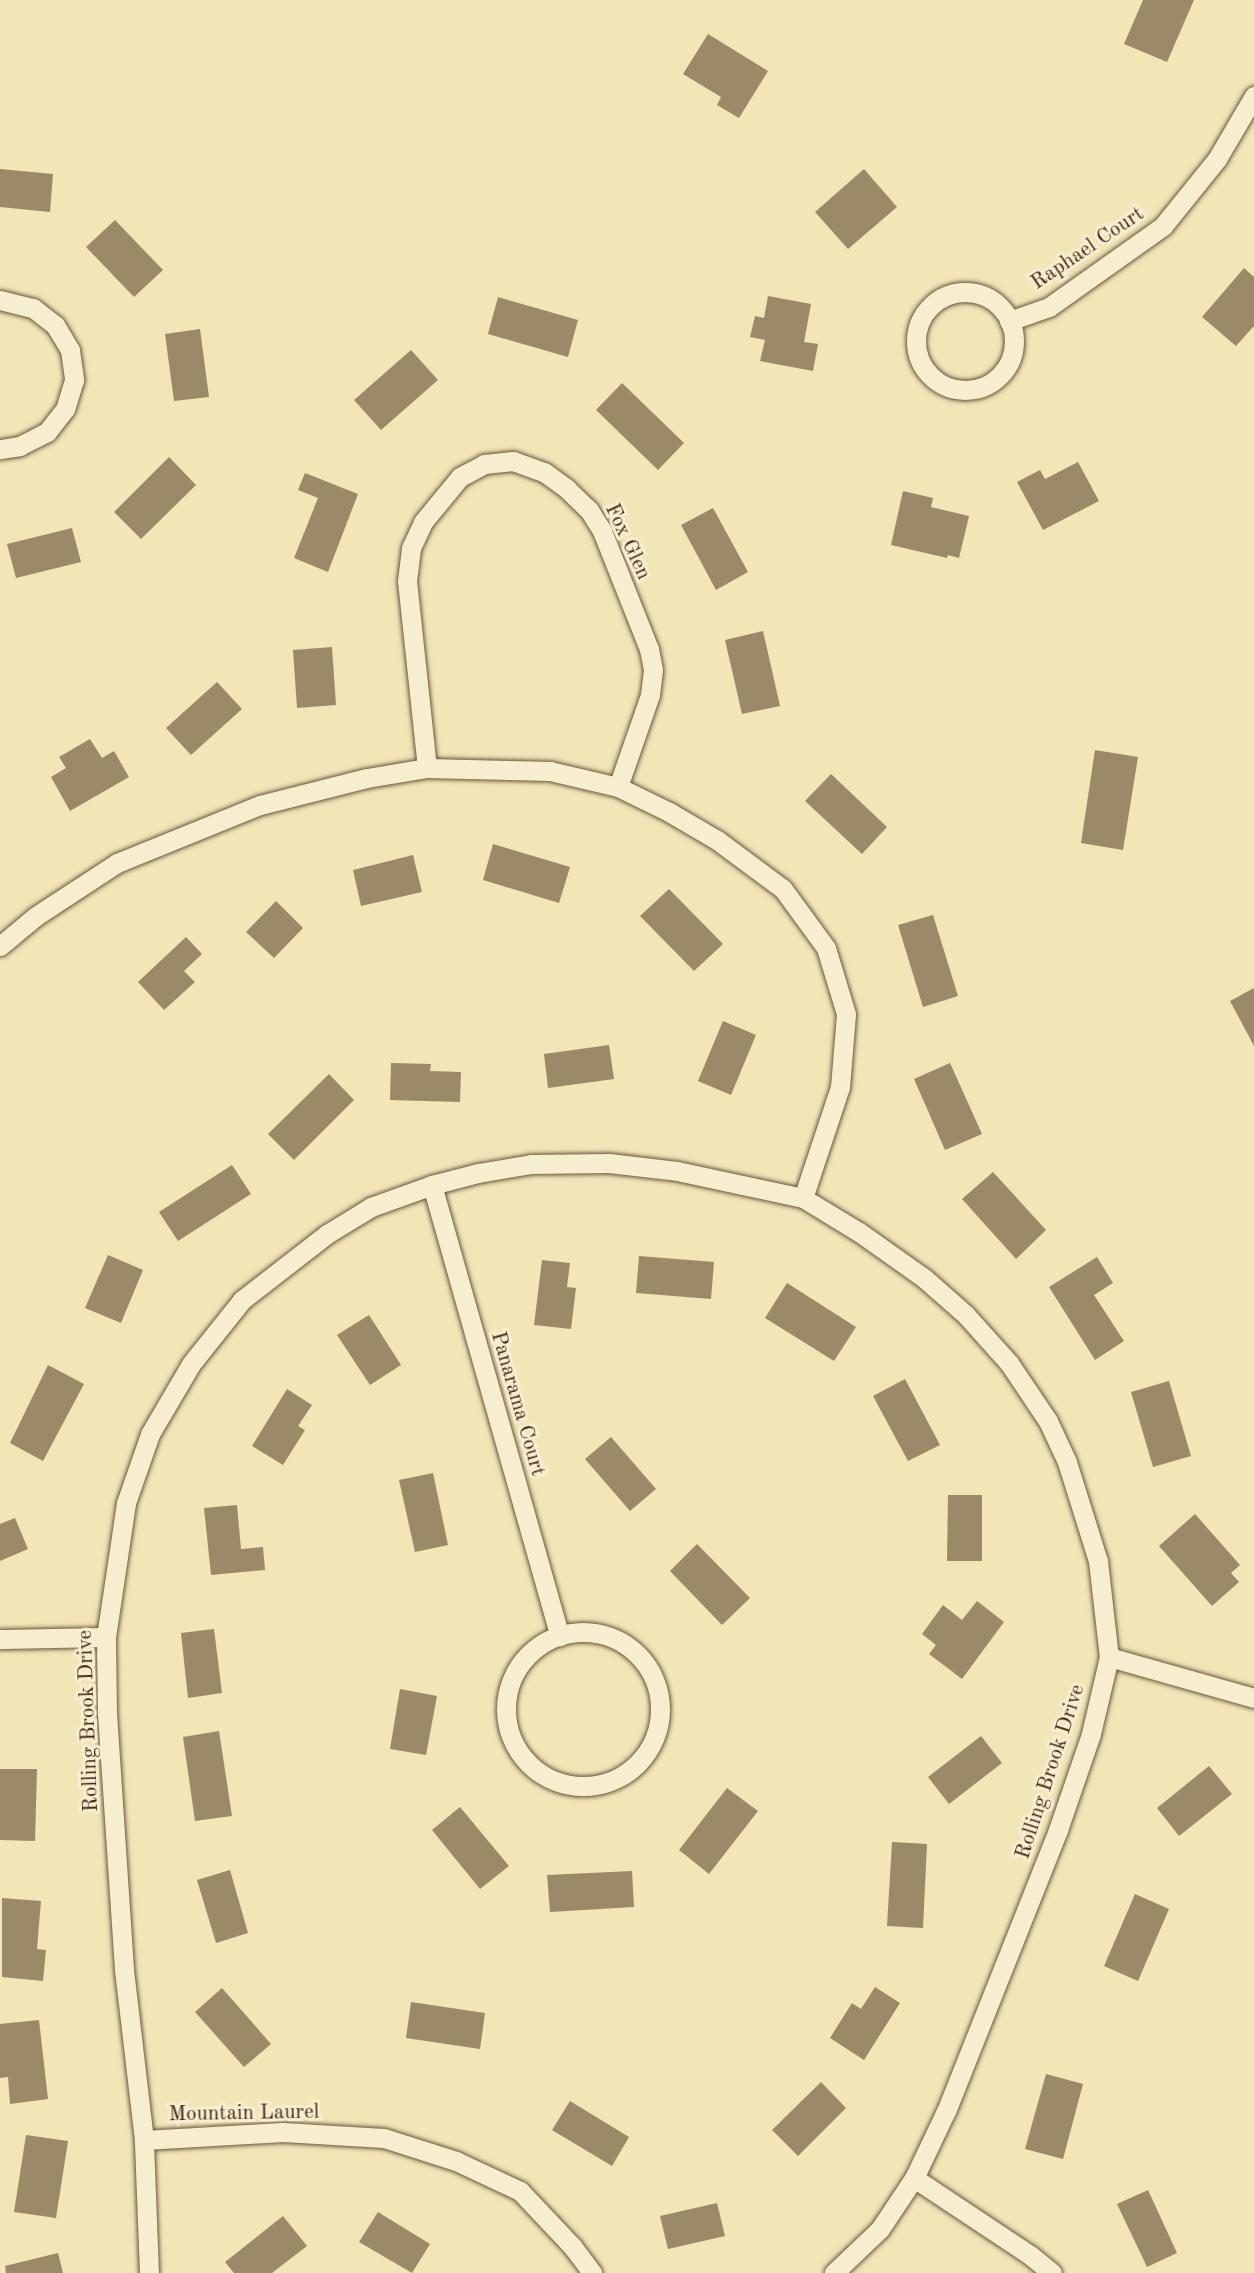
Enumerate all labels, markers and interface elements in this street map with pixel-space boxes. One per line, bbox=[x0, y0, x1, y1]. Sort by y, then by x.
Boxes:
street label: Raphael Court bbox=[1027, 202, 1149, 296]
street label: Fox Glen bbox=[598, 500, 656, 584]
street label: Panarama Court bbox=[484, 1329, 550, 1479]
street label: Rolling Brook Drive bbox=[73, 1630, 105, 1812]
street label: Rolling Brook Drive bbox=[1011, 1681, 1091, 1863]
street label: Mountain Laurel bbox=[168, 2100, 320, 2128]

